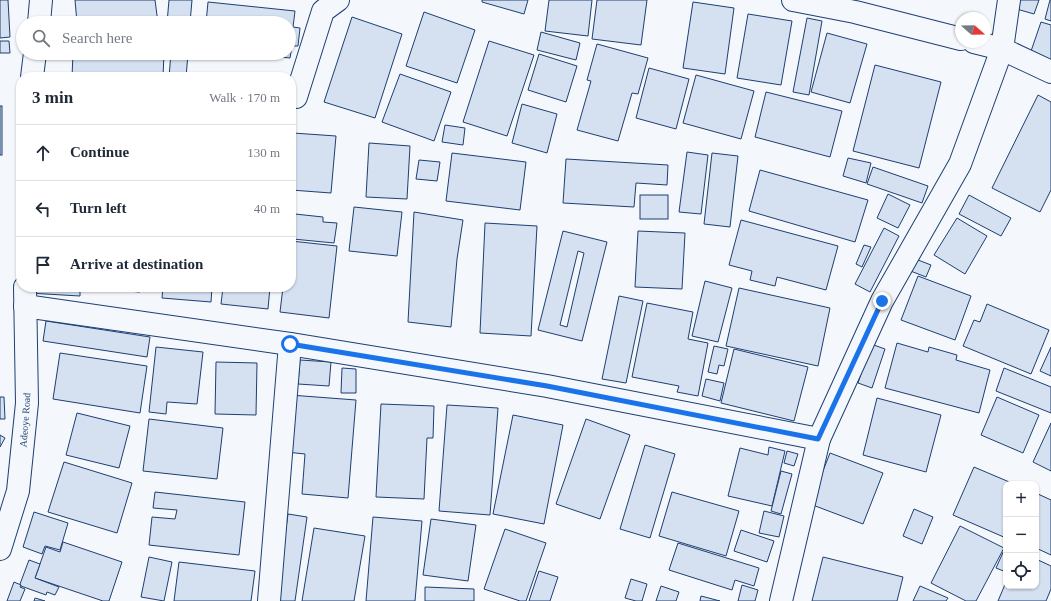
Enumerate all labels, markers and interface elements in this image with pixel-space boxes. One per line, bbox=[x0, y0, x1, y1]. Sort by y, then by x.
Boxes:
north arrow bbox=[955, 12, 991, 48]
search box bbox=[16, 16, 296, 60]
icon: search bbox=[30, 27, 52, 49]
text: Search here bbox=[62, 30, 132, 46]
text: 3 min bbox=[32, 88, 73, 107]
text: Walk · 170 m bbox=[209, 90, 280, 105]
icon: ahead bbox=[32, 142, 54, 164]
text: Continue bbox=[70, 144, 129, 160]
text: 130 m bbox=[247, 145, 280, 160]
icon: left bbox=[32, 198, 54, 220]
text: Turn left bbox=[70, 200, 127, 216]
text: 40 m bbox=[254, 201, 280, 216]
icon: arrive bbox=[32, 254, 54, 276]
text: Arrive at destination bbox=[70, 256, 203, 272]
route end bbox=[873, 292, 891, 310]
route start bbox=[281, 335, 299, 353]
street label: Adeoye Road bbox=[18, 392, 32, 448]
map controls bbox=[1003, 481, 1039, 589]
button: + bbox=[1003, 481, 1039, 517]
button: − bbox=[1003, 517, 1039, 553]
button: locate bbox=[1003, 553, 1039, 589]

